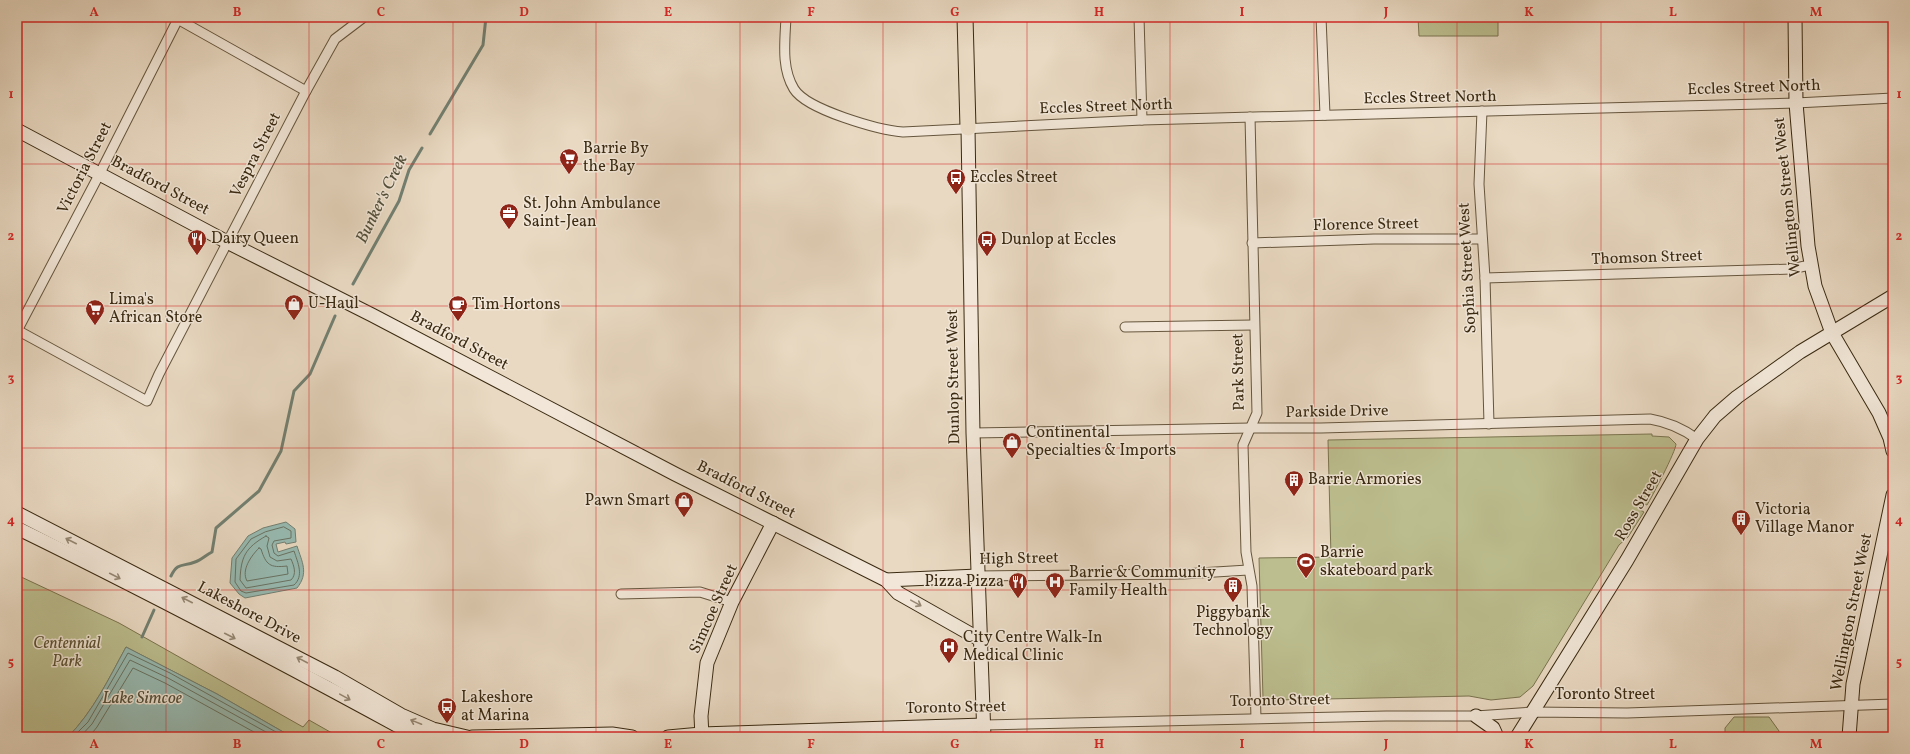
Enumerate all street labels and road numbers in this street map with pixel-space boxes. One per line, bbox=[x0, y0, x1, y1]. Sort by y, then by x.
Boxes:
street label: Eccles Street North bbox=[1687, 75, 1821, 101]
street label: Eccles Street North bbox=[1363, 86, 1497, 110]
street label: Eccles Street North bbox=[1039, 94, 1173, 120]
street label: Vespra Street bbox=[225, 108, 287, 201]
street label: Wellington Street West bbox=[1769, 116, 1807, 278]
street label: Victoria Street bbox=[52, 118, 118, 218]
street label: Bradford Street bbox=[107, 151, 213, 221]
street label: Sophia Street West bbox=[1454, 201, 1482, 334]
street label: Florence Street bbox=[1313, 213, 1420, 237]
street label: Thomson Street bbox=[1591, 245, 1703, 271]
street label: Bradford Street bbox=[406, 306, 512, 376]
street label: Dunlop Street West bbox=[942, 309, 966, 445]
street label: Park Street bbox=[1227, 333, 1251, 411]
street label: Parkside Drive bbox=[1285, 400, 1389, 424]
street label: Bradford Street bbox=[693, 456, 800, 525]
street label: Ross Street bbox=[1610, 466, 1668, 545]
street label: Wellington Street West bbox=[1826, 531, 1878, 693]
street label: High Street bbox=[979, 547, 1059, 571]
street label: Simcoe Street bbox=[684, 560, 744, 657]
street label: Lakeshore Drive bbox=[193, 576, 305, 650]
street label: Toronto Street bbox=[1555, 684, 1656, 706]
street label: Toronto Street bbox=[1230, 689, 1331, 713]
street label: Toronto Street bbox=[906, 696, 1007, 720]

